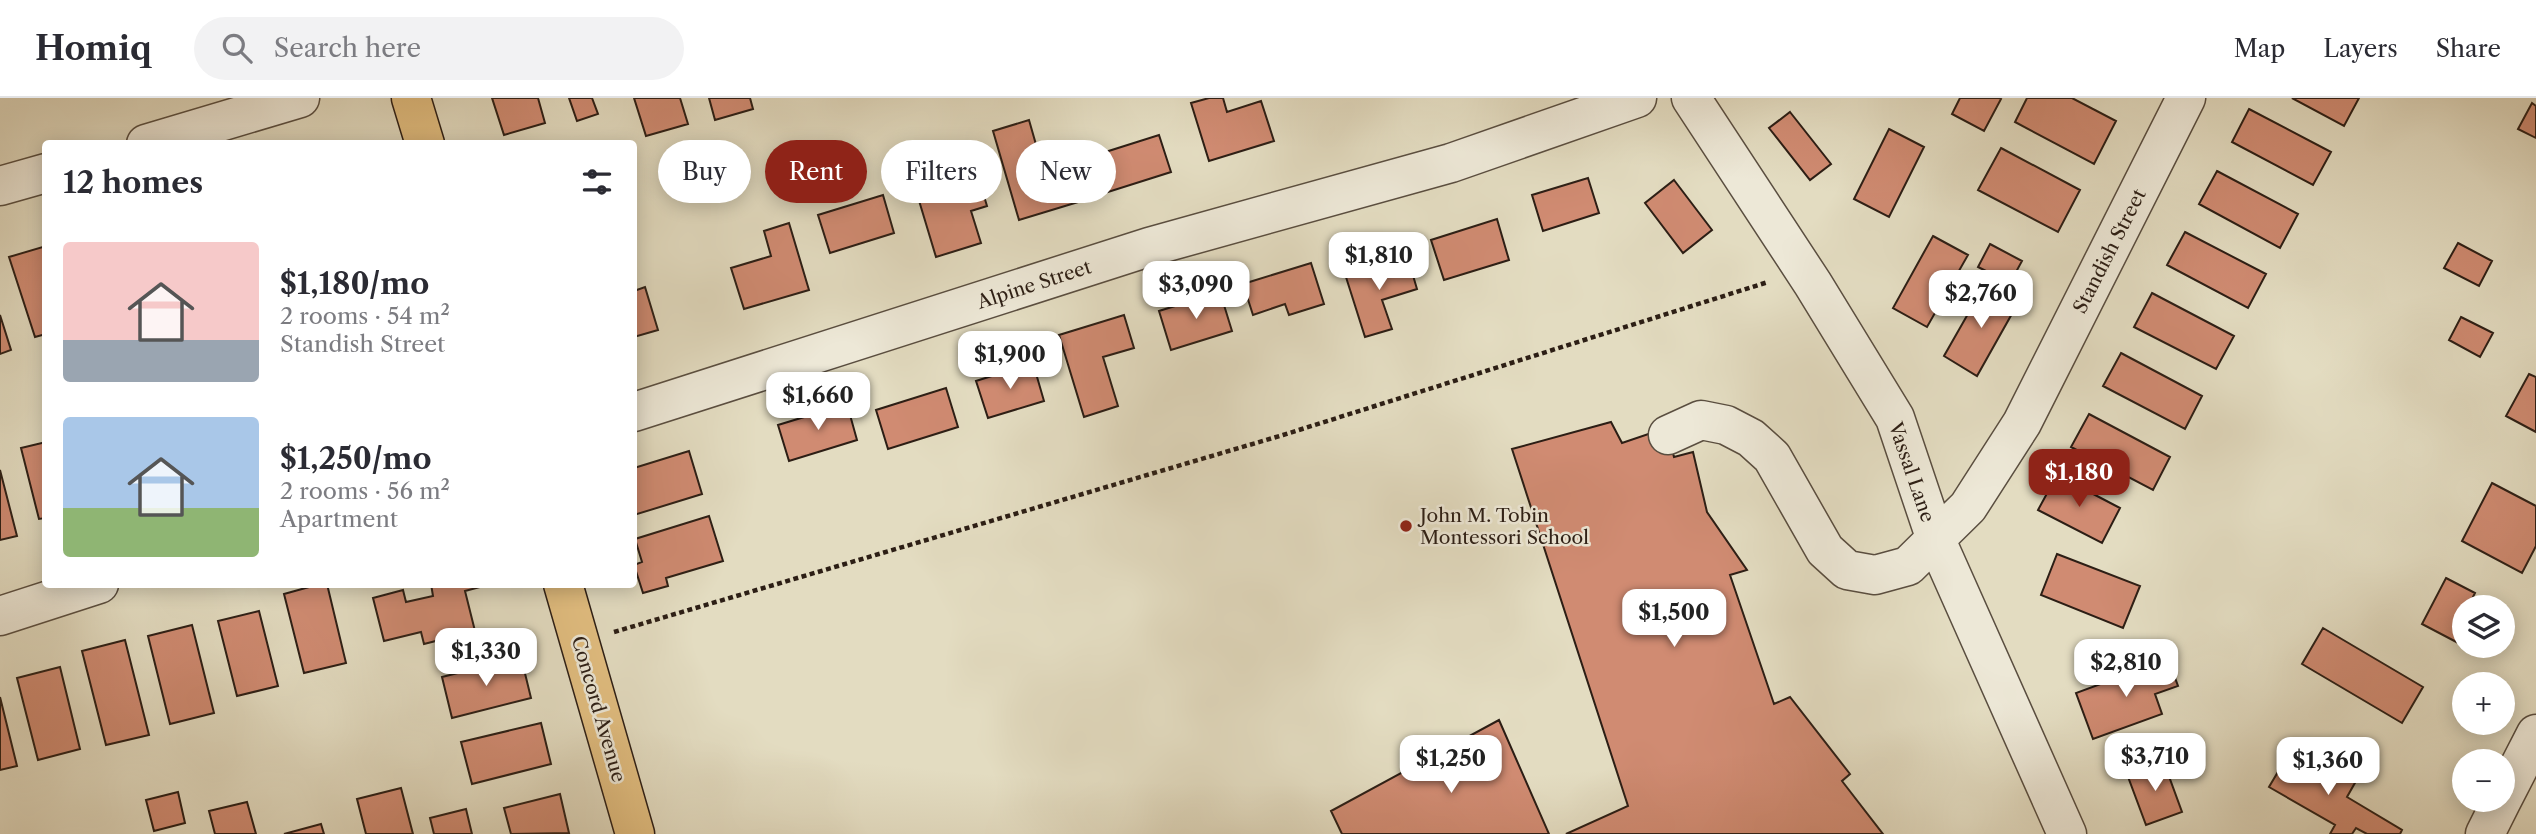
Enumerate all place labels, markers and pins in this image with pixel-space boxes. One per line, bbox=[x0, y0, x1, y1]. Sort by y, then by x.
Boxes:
pin: $1,810 bbox=[1322, 232, 1436, 292]
pin: $3,090 bbox=[1139, 262, 1253, 321]
pin: $2,760 bbox=[1924, 271, 2038, 330]
pin: $1,900 bbox=[953, 331, 1067, 391]
pin: $1,660 bbox=[761, 372, 875, 432]
pin: $1,180 bbox=[2022, 450, 2136, 509]
place label: John M. Tobin Montessori School bbox=[1417, 504, 1589, 549]
marker: John M. Tobin Montessori School bbox=[1398, 518, 1414, 534]
pin: $1,500 bbox=[1617, 589, 1731, 649]
pin: $1,330 bbox=[429, 628, 543, 688]
pin: $2,810 bbox=[2069, 640, 2183, 699]
pin: $3,710 bbox=[2098, 734, 2212, 793]
pin: $1,250 bbox=[1394, 736, 1508, 795]
pin: $1,360 bbox=[2271, 738, 2385, 797]

